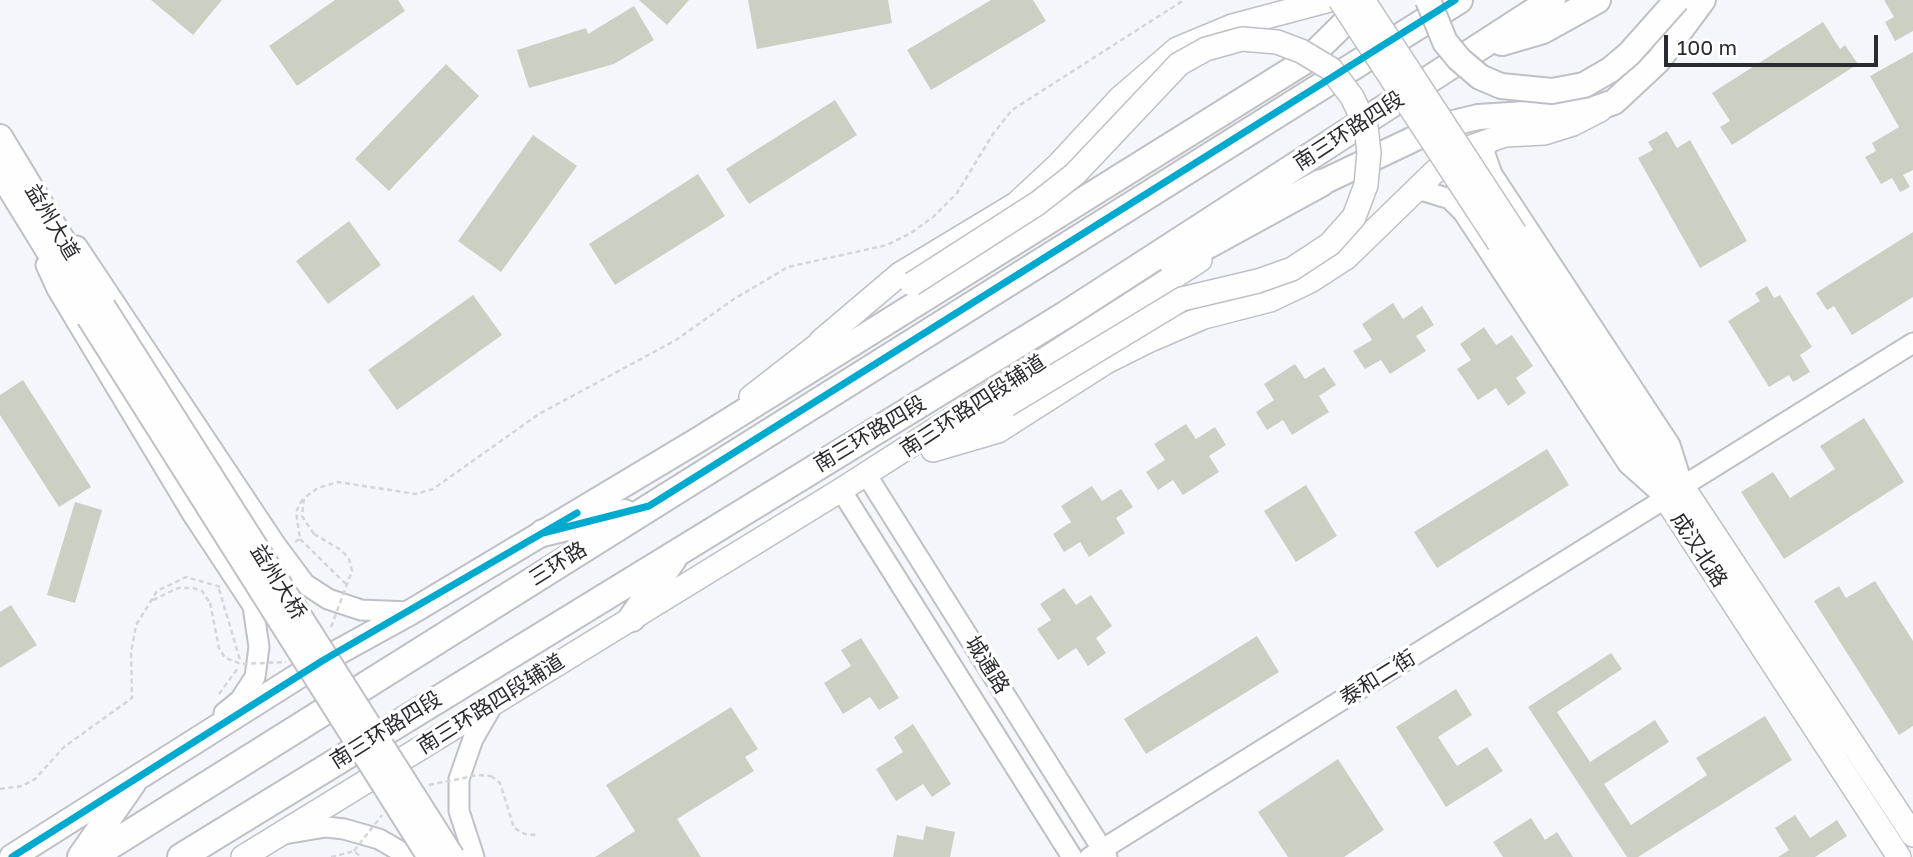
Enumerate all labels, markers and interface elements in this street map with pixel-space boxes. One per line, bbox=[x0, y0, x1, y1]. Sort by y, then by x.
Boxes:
scale bar bbox=[1668, 21, 1882, 65]
text: 100 m bbox=[1677, 34, 1737, 60]
street label: 南三环路四段 bbox=[1289, 86, 1409, 176]
street label: 益州大道 bbox=[20, 180, 84, 264]
street label: 南三环路四段辅道 bbox=[896, 350, 1050, 462]
street label: 南三环路四段 bbox=[810, 391, 930, 477]
street label: 成汉北路 bbox=[1666, 508, 1732, 592]
street label: 三环路 bbox=[525, 537, 591, 591]
street label: 益州大桥 bbox=[245, 540, 311, 624]
street label: 城通路 bbox=[960, 632, 1014, 698]
street label: 泰和二街 bbox=[1336, 645, 1420, 711]
street label: 南三环路四段辅道 bbox=[413, 649, 569, 759]
street label: 南三环路四段 bbox=[326, 686, 446, 774]

